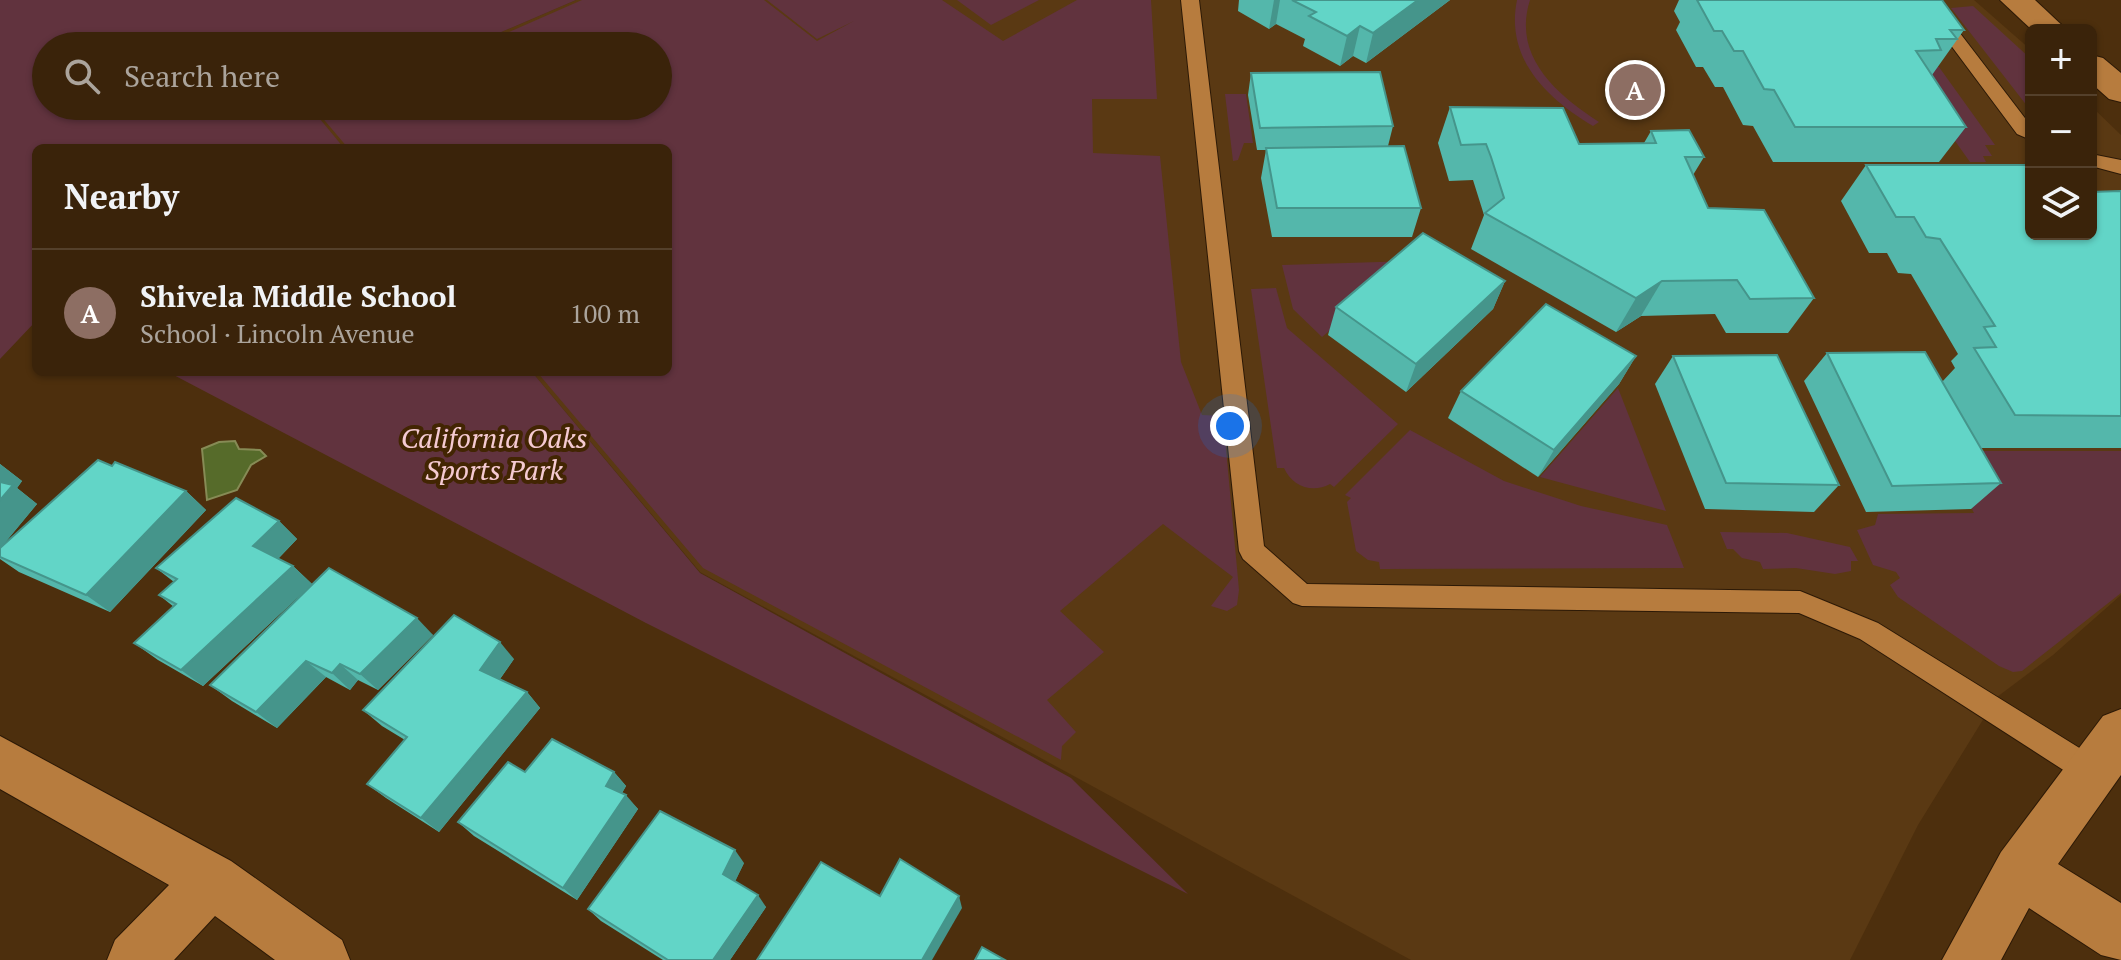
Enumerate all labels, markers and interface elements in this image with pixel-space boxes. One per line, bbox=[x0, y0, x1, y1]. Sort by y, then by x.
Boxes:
map controls bbox=[2025, 24, 2097, 240]
button: + bbox=[2025, 24, 2097, 96]
search box bbox=[32, 32, 672, 120]
icon: search bbox=[60, 54, 104, 98]
text: Search here bbox=[124, 56, 280, 96]
pin: A bbox=[1609, 60, 1661, 120]
button: − bbox=[2025, 96, 2097, 168]
button: layers bbox=[2025, 168, 2097, 240]
text: Nearby bbox=[64, 174, 179, 219]
text: Shivela Middle School bbox=[140, 276, 457, 316]
text: A bbox=[81, 296, 99, 330]
text: 100 m bbox=[570, 296, 640, 330]
text: School · Lincoln Avenue bbox=[140, 316, 415, 350]
your location bbox=[1210, 406, 1250, 446]
park label: California Oaks Sports Park bbox=[401, 419, 587, 488]

